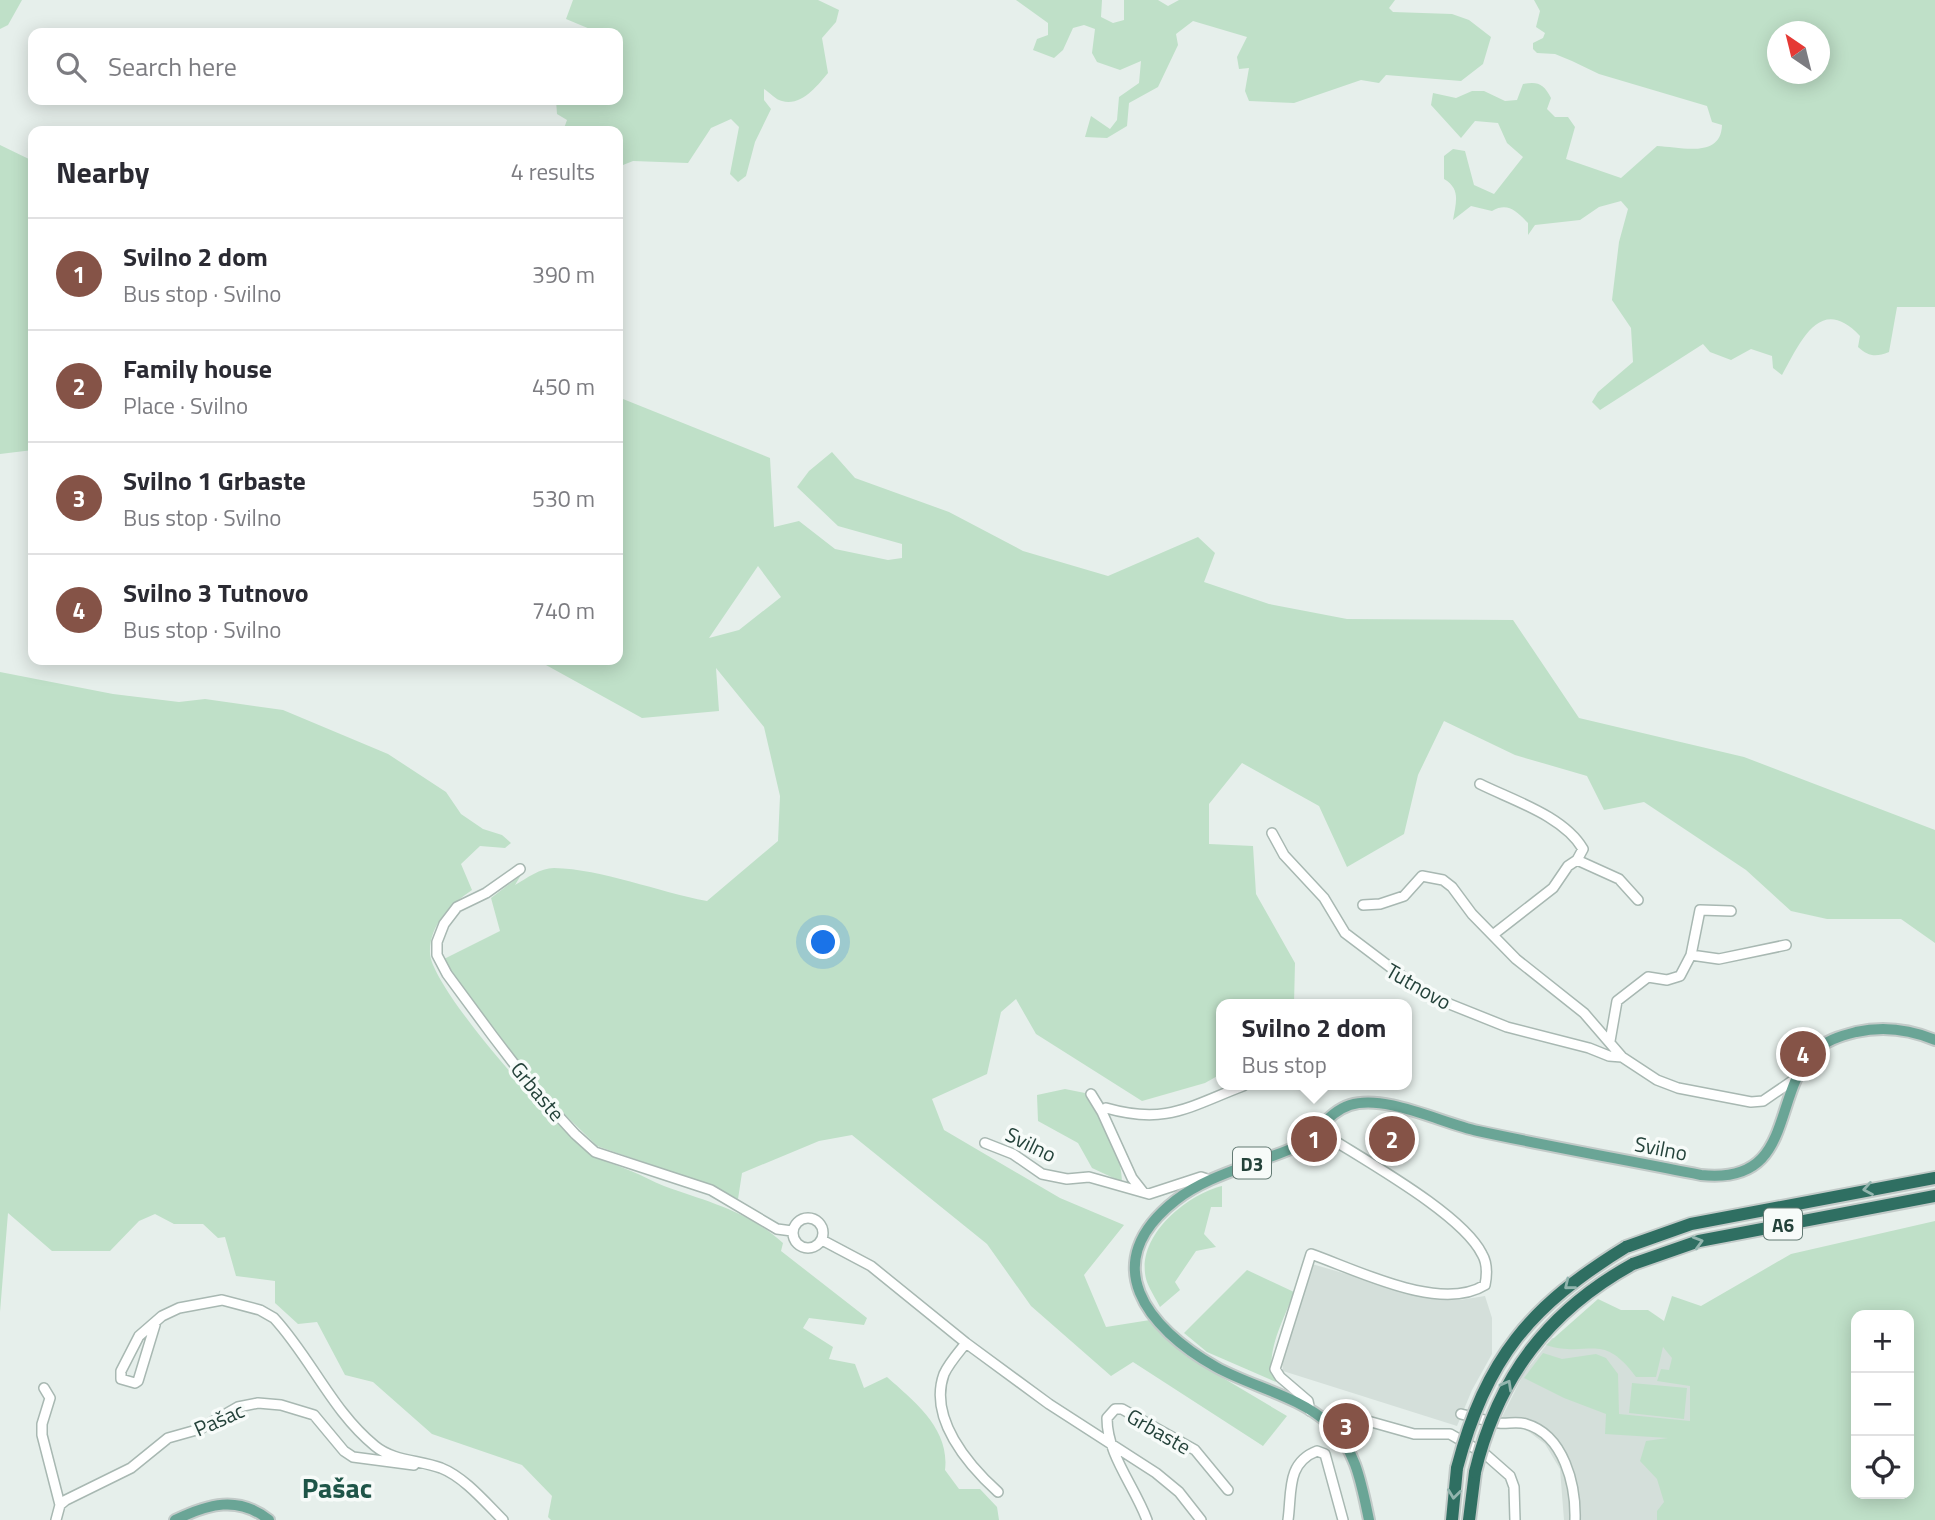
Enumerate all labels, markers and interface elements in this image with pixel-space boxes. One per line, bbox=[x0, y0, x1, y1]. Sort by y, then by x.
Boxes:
north arrow bbox=[1767, 21, 1830, 84]
search box bbox=[28, 28, 623, 105]
text: Search here bbox=[108, 47, 237, 86]
icon: search bbox=[52, 48, 90, 86]
text: Nearby bbox=[56, 149, 149, 195]
text: 4 results bbox=[511, 154, 595, 189]
text: Svilno 2 dom bbox=[123, 237, 268, 276]
text: 1 bbox=[73, 257, 85, 292]
text: 390 m bbox=[532, 257, 595, 292]
text: Bus stop · Svilno bbox=[123, 276, 281, 311]
text: Family house bbox=[123, 349, 272, 388]
text: 2 bbox=[73, 369, 85, 404]
text: 450 m bbox=[532, 369, 595, 404]
text: Place · Svilno bbox=[123, 388, 248, 423]
text: Svilno 1 Grbaste bbox=[123, 461, 306, 500]
text: 3 bbox=[73, 481, 85, 516]
text: 530 m bbox=[532, 481, 595, 516]
text: Bus stop · Svilno bbox=[123, 500, 281, 535]
text: Svilno 3 Tutnovo bbox=[123, 573, 309, 612]
text: 4 bbox=[73, 593, 85, 628]
text: 740 m bbox=[532, 593, 595, 628]
text: Bus stop · Svilno bbox=[123, 612, 281, 647]
your location bbox=[806, 925, 840, 959]
street label: Tutnovo bbox=[1380, 954, 1458, 1018]
popup bbox=[1216, 999, 1412, 1090]
text: Svilno 2 dom bbox=[1242, 1008, 1386, 1047]
pin: 4 bbox=[1780, 1028, 1826, 1080]
text: Bus stop bbox=[1242, 1047, 1327, 1082]
street label: Grbaste bbox=[503, 1054, 573, 1128]
pin: 1 bbox=[1291, 1113, 1337, 1165]
pin: 2 bbox=[1369, 1113, 1415, 1165]
street label: Svilno bbox=[1000, 1118, 1062, 1170]
street label: Svilno bbox=[1632, 1127, 1690, 1169]
road number: D3 bbox=[1233, 1148, 1271, 1178]
one-way arrow bbox=[1862, 1181, 1874, 1196]
road number: A6 bbox=[1764, 1208, 1802, 1240]
one-way arrow bbox=[1692, 1236, 1704, 1250]
one-way arrow bbox=[1564, 1276, 1577, 1289]
map controls bbox=[1851, 1310, 1914, 1499]
button: + bbox=[1851, 1310, 1914, 1373]
button: − bbox=[1851, 1373, 1914, 1436]
one-way arrow bbox=[1499, 1380, 1512, 1393]
street label: Pašac bbox=[189, 1394, 249, 1444]
street label: Grbaste bbox=[1121, 1400, 1197, 1462]
pin: 3 bbox=[1323, 1400, 1369, 1452]
button: locate bbox=[1851, 1436, 1914, 1499]
district label: Pašac bbox=[302, 1466, 372, 1509]
one-way arrow bbox=[1446, 1488, 1461, 1500]

